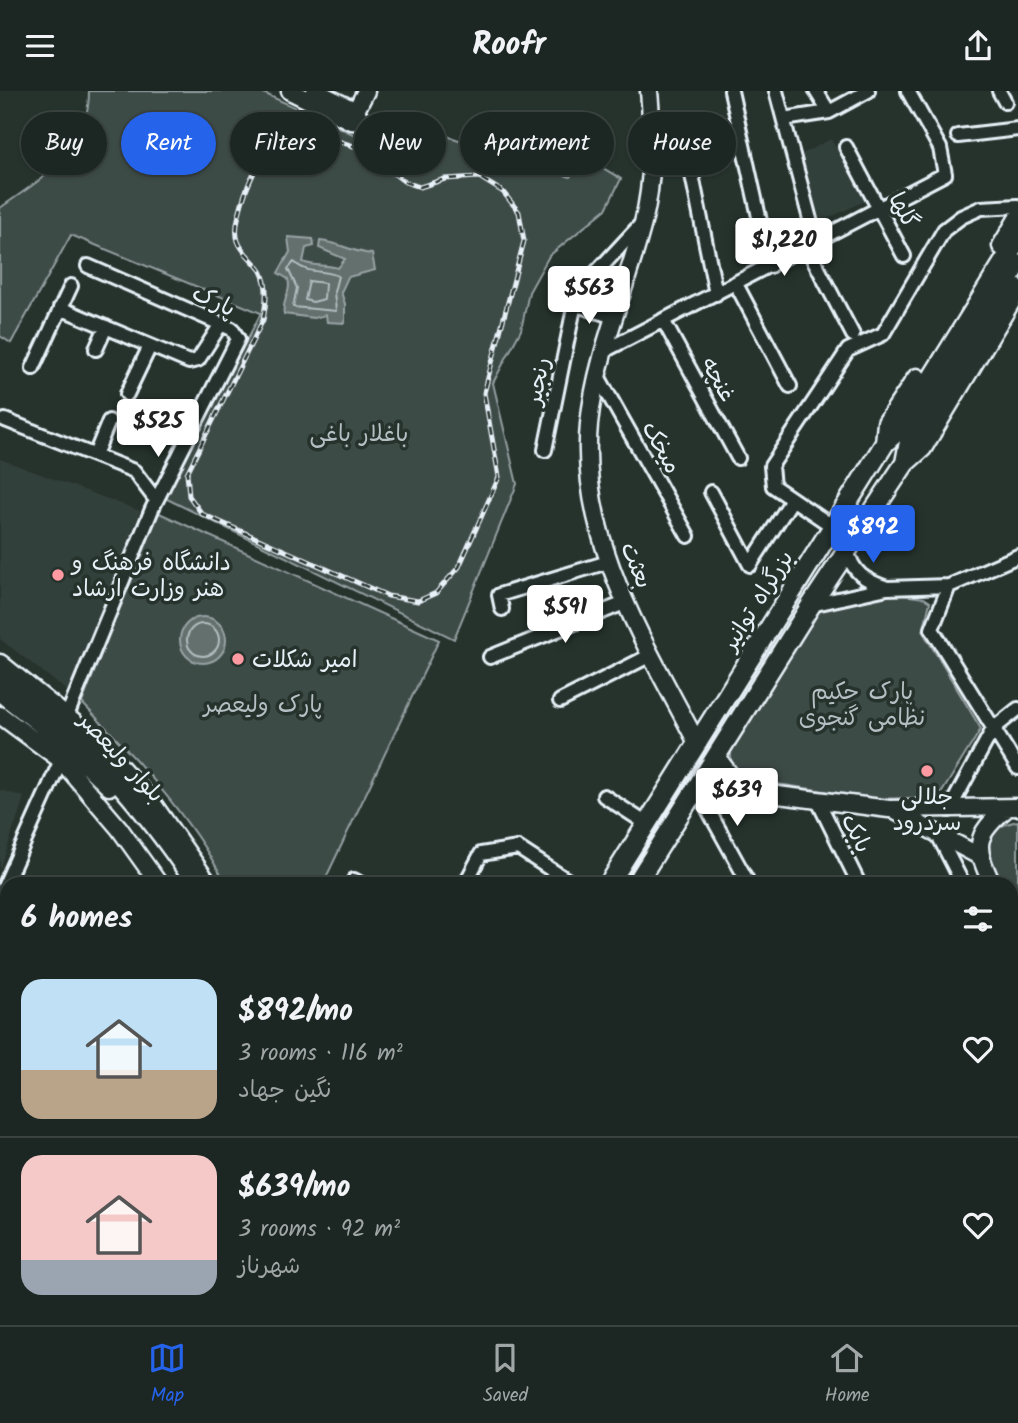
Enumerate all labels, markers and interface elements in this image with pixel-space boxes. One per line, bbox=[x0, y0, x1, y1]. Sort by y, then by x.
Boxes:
text: Roofr bbox=[472, 20, 546, 71]
icon: menu bbox=[21, 27, 59, 65]
icon: share bbox=[959, 27, 997, 65]
chip: Buy bbox=[21, 112, 107, 175]
chip: Rent bbox=[121, 112, 216, 175]
chip: Filters bbox=[230, 112, 340, 175]
chip: New bbox=[354, 112, 446, 175]
chip: Apartment bbox=[460, 112, 614, 175]
chip: House bbox=[628, 112, 736, 175]
street label: گلها bbox=[878, 186, 927, 236]
pin: $1,220 bbox=[727, 219, 841, 278]
text: $1,220 bbox=[751, 223, 817, 259]
pin: $563 bbox=[548, 267, 630, 326]
text: $563 bbox=[564, 271, 614, 307]
street label: پارک bbox=[185, 276, 241, 328]
street label: غنچه bbox=[690, 351, 744, 409]
street label: رنجبر bbox=[516, 354, 561, 410]
pin: $525 bbox=[117, 399, 199, 459]
text: $525 bbox=[133, 404, 183, 440]
street label: میخک bbox=[631, 415, 690, 481]
park label: باغلار باغی bbox=[310, 417, 408, 453]
pin: $892 bbox=[832, 505, 914, 565]
text: $892 bbox=[847, 510, 899, 546]
street label: بعثت bbox=[610, 537, 661, 595]
street label: بزرگراه توانیر bbox=[712, 544, 804, 660]
place label: دانشگاه فرهنگ و هنر وزارت ارشاد bbox=[70, 546, 231, 608]
marker: دانشگاه فرهنگ و هنر وزارت ارشاد bbox=[50, 567, 66, 583]
pin: $591 bbox=[524, 585, 606, 645]
text: $591 bbox=[543, 590, 587, 626]
place label: امیر شکلات bbox=[252, 643, 357, 679]
marker: امیر شکلات bbox=[230, 651, 246, 667]
park label: پارک حکیم نظامی گنجوی bbox=[799, 675, 925, 737]
park label: پارک ولیعصر bbox=[202, 688, 322, 724]
street label: بلوار ولیعصر bbox=[68, 703, 172, 812]
marker: جلالی سردرود bbox=[919, 763, 935, 779]
pin: $639 bbox=[696, 769, 778, 828]
text: $639 bbox=[712, 773, 762, 809]
place label: جلالی سردرود bbox=[893, 780, 961, 842]
street label: بابک bbox=[830, 808, 880, 860]
text: 6 homes bbox=[21, 895, 133, 943]
icon: filters bbox=[959, 900, 997, 938]
text: $892/mo bbox=[238, 988, 353, 1036]
icon: home bbox=[77, 1007, 161, 1091]
icon: heart bbox=[959, 1030, 997, 1068]
text: 3 rooms · 116 m² bbox=[238, 1036, 403, 1072]
text: نگین جهاد bbox=[238, 1073, 331, 1109]
text: $639/mo bbox=[238, 1164, 350, 1212]
icon: home bbox=[77, 1183, 161, 1267]
icon: heart bbox=[959, 1206, 997, 1244]
text: 3 rooms · 92 m² bbox=[238, 1212, 400, 1248]
text: شهرناز bbox=[238, 1249, 300, 1285]
tab: Map bbox=[148, 1339, 186, 1411]
tab: Saved bbox=[483, 1339, 528, 1411]
tab: Home bbox=[825, 1339, 870, 1411]

